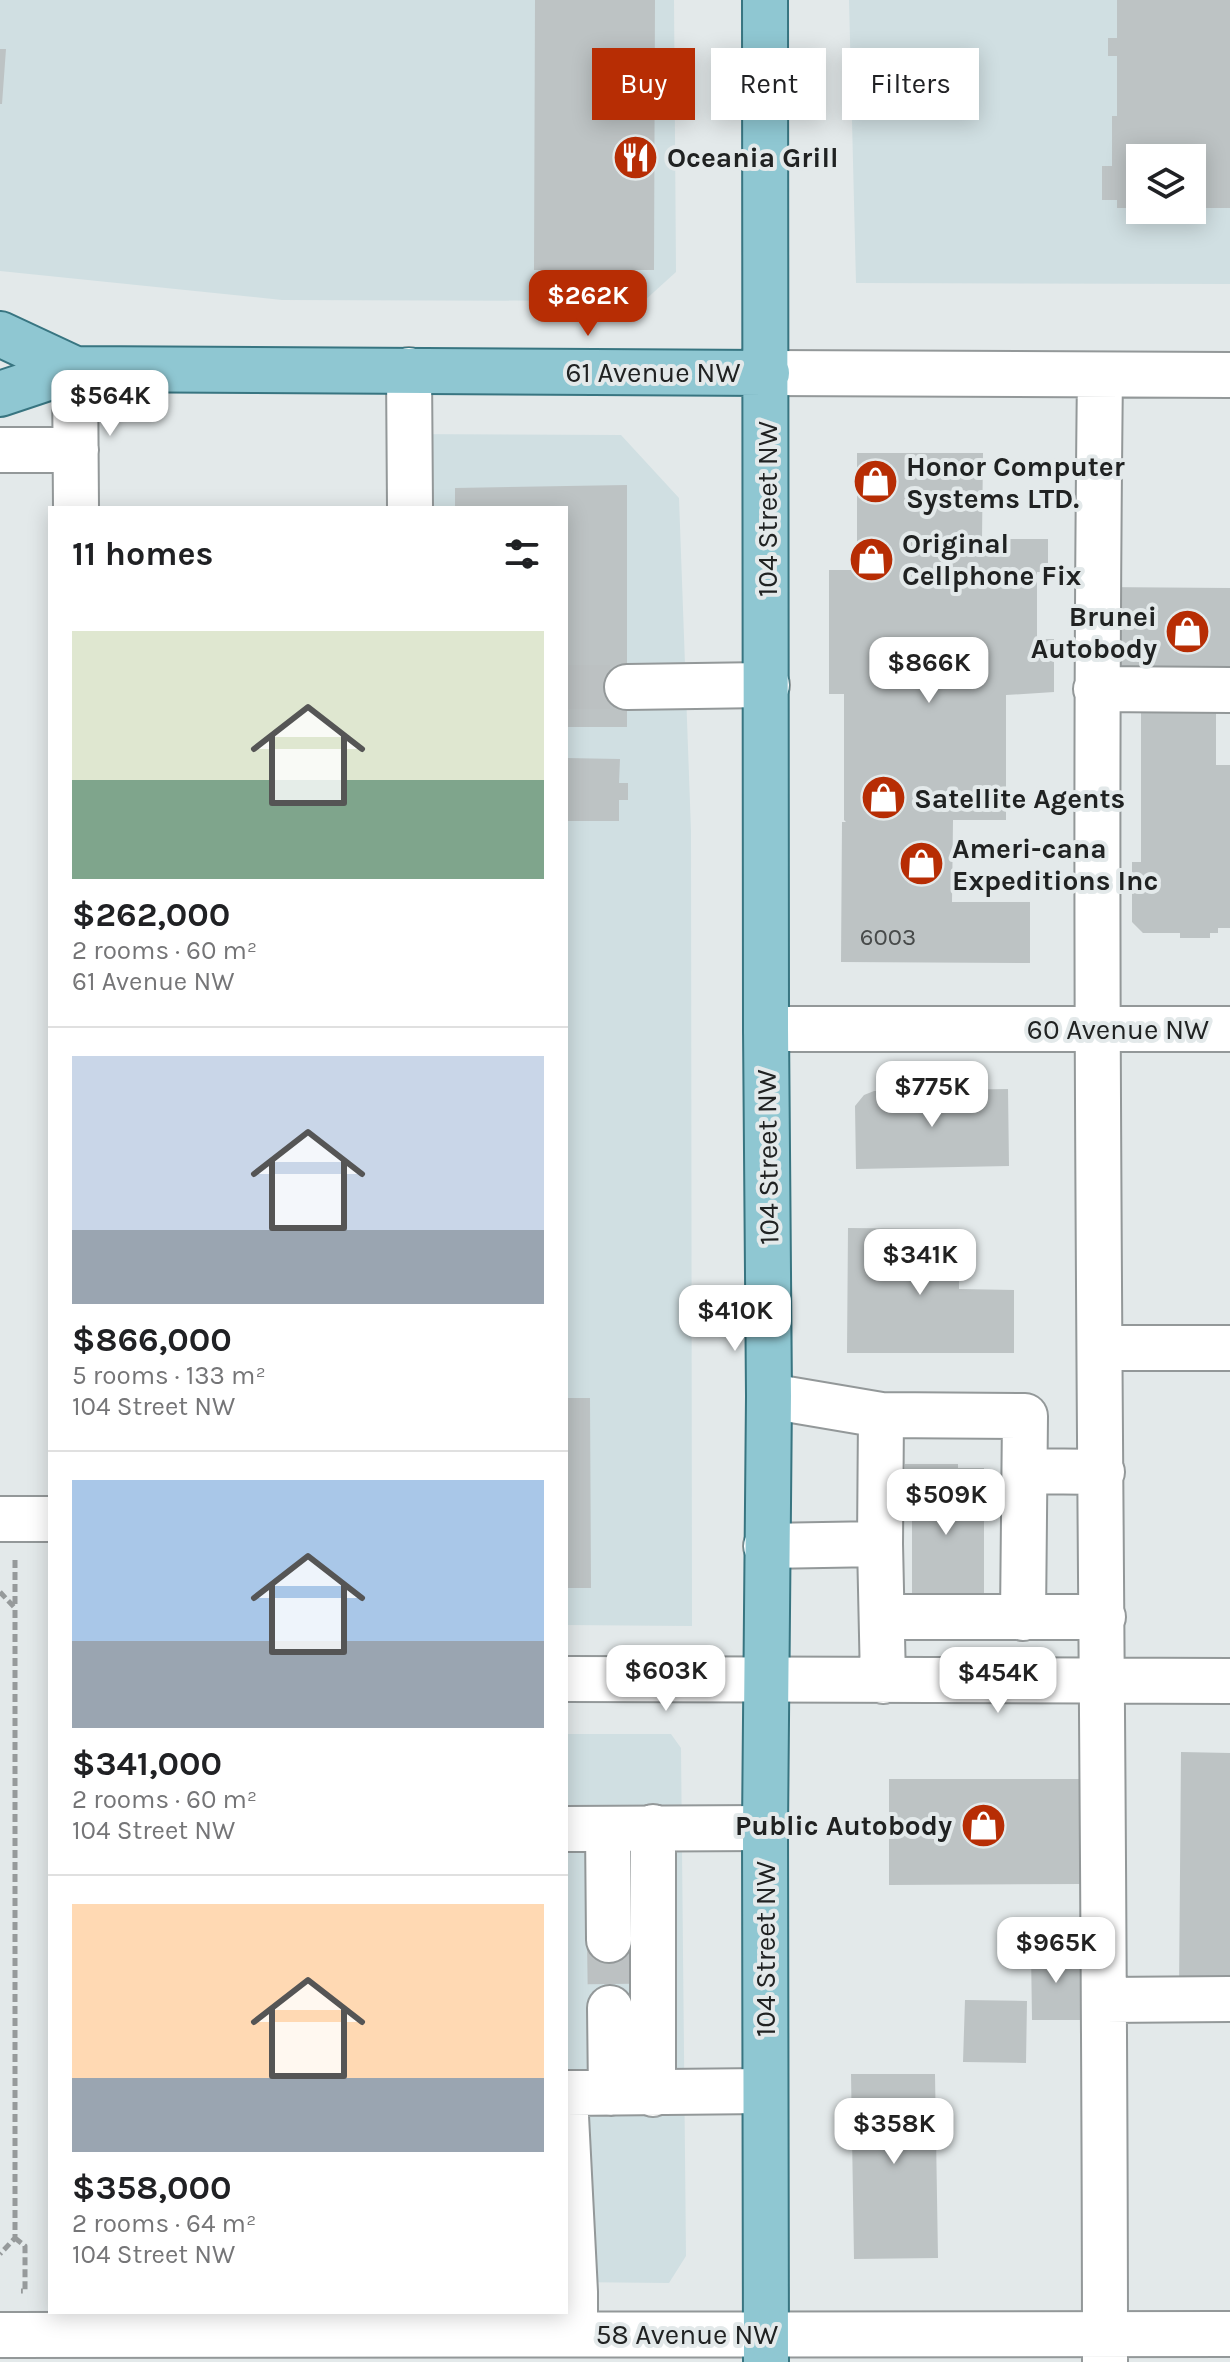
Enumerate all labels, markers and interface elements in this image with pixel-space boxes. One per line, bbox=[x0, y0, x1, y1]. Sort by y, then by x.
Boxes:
chip: Buy bbox=[592, 48, 695, 120]
chip: Rent bbox=[711, 48, 826, 120]
chip: Filters bbox=[842, 48, 979, 120]
restaurant icon: Oceania Grill bbox=[612, 133, 660, 181]
place label: Oceania Grill bbox=[667, 141, 838, 174]
map controls bbox=[1126, 144, 1206, 224]
button: layers bbox=[1126, 144, 1206, 224]
pin: $262K bbox=[532, 270, 644, 338]
text: $262K bbox=[547, 280, 629, 311]
street label: 61 Avenue NW bbox=[566, 356, 740, 389]
pin: $564K bbox=[54, 370, 166, 438]
text: $564K bbox=[69, 380, 151, 411]
street label: 104 Street NW bbox=[751, 421, 784, 597]
place label: Honor Computer Systems LTD. bbox=[906, 450, 1125, 515]
shop icon: Honor Computer Systems LTD. bbox=[851, 458, 899, 506]
place label: Original Cellphone Fix bbox=[902, 527, 1082, 592]
icon: filters bbox=[500, 532, 544, 576]
text: 11 homes bbox=[72, 534, 214, 574]
shop icon: Original Cellphone Fix bbox=[847, 535, 895, 583]
place label: Brunei Autobody bbox=[1031, 600, 1157, 665]
shop icon: Brunei Autobody bbox=[1164, 608, 1212, 656]
pin: $866K bbox=[873, 637, 985, 705]
text: $866K bbox=[887, 647, 971, 678]
icon: home bbox=[236, 683, 380, 827]
shop icon: Satellite Agents bbox=[859, 774, 907, 822]
place label: Satellite Agents bbox=[914, 782, 1125, 815]
place label: Ameri-cana Expeditions Inc bbox=[952, 832, 1158, 897]
shop icon: Ameri-cana Expeditions Inc bbox=[897, 840, 945, 888]
text: $262,000 bbox=[72, 895, 230, 935]
house number: 6003 bbox=[860, 923, 916, 951]
text: 2 rooms · 60 m² bbox=[72, 935, 257, 966]
text: 61 Avenue NW bbox=[72, 966, 234, 997]
street label: 60 Avenue NW bbox=[1027, 1013, 1209, 1046]
pin: $775K bbox=[876, 1061, 988, 1129]
street label: 104 Street NW bbox=[749, 1069, 786, 1245]
text: $775K bbox=[894, 1071, 970, 1102]
icon: home bbox=[236, 1108, 380, 1252]
pin: $341K bbox=[864, 1229, 976, 1297]
text: $341K bbox=[882, 1239, 958, 1270]
pin: $410K bbox=[679, 1285, 791, 1353]
text: $410K bbox=[697, 1295, 773, 1326]
text: $866,000 bbox=[72, 1320, 232, 1360]
text: 5 rooms · 133 m² bbox=[72, 1360, 266, 1391]
text: 104 Street NW bbox=[72, 1391, 235, 1422]
pin: $509K bbox=[890, 1469, 1002, 1537]
text: $509K bbox=[905, 1479, 987, 1510]
icon: home bbox=[236, 1532, 380, 1676]
pin: $603K bbox=[610, 1645, 722, 1713]
pin: $454K bbox=[942, 1647, 1054, 1715]
text: $603K bbox=[624, 1655, 708, 1686]
text: $454K bbox=[958, 1657, 1039, 1688]
text: $341,000 bbox=[72, 1744, 222, 1784]
text: 2 rooms · 60 m² bbox=[72, 1784, 257, 1815]
shop icon: Public Autobody bbox=[959, 1801, 1007, 1849]
place label: Public Autobody bbox=[735, 1809, 952, 1842]
text: 104 Street NW bbox=[72, 1815, 235, 1846]
street label: 104 Street NW bbox=[749, 1861, 782, 2037]
pin: $965K bbox=[1000, 1917, 1112, 1985]
text: $965K bbox=[1015, 1927, 1097, 1958]
icon: home bbox=[236, 1956, 380, 2100]
pin: $358K bbox=[838, 2098, 950, 2166]
text: $358K bbox=[852, 2108, 936, 2139]
text: $358,000 bbox=[72, 2168, 231, 2208]
text: 2 rooms · 64 m² bbox=[72, 2208, 256, 2239]
text: 104 Street NW bbox=[72, 2239, 235, 2270]
street label: 58 Avenue NW bbox=[596, 2318, 778, 2351]

